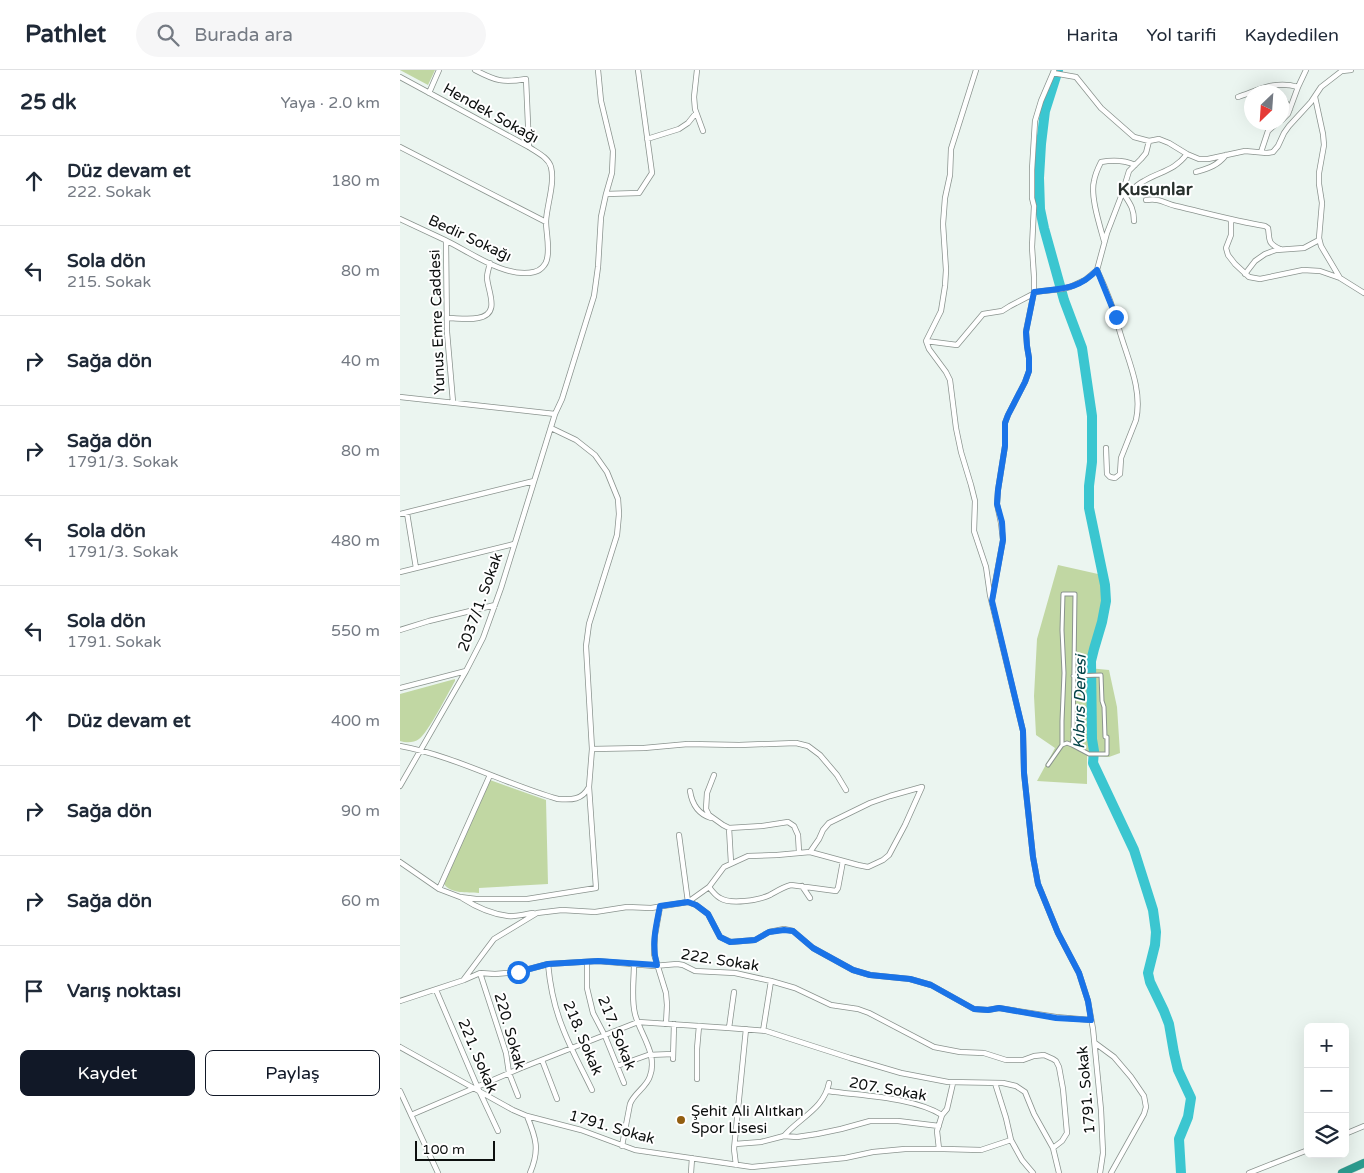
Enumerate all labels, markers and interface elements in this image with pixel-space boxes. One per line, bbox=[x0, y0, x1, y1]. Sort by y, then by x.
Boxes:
search box bbox=[136, 12, 486, 57]
text: Pathlet bbox=[25, 20, 106, 49]
icon: search bbox=[154, 21, 182, 49]
text: Burada ara bbox=[194, 24, 293, 46]
text: Harita bbox=[1066, 24, 1118, 46]
text: Yol tarifi bbox=[1146, 24, 1216, 46]
text: Kaydedilen bbox=[1244, 24, 1339, 46]
street label: Hendek Sokağı bbox=[440, 79, 542, 147]
north arrow bbox=[1244, 85, 1289, 130]
text: 25 dk bbox=[20, 90, 77, 115]
text: Yaya · 2.0 km bbox=[280, 93, 380, 113]
text: Düz devam et bbox=[67, 160, 191, 182]
icon: ahead bbox=[20, 167, 48, 195]
text: 180 m bbox=[331, 171, 380, 191]
district label: Kusunlar bbox=[1117, 178, 1194, 200]
text: 222. Sokak bbox=[67, 182, 151, 202]
street label: Bedir Sokağı bbox=[426, 211, 514, 265]
street label: Yunus Emre Caddesi bbox=[425, 249, 449, 395]
text: Sola dön bbox=[67, 250, 146, 272]
icon: left bbox=[20, 257, 48, 285]
text: 80 m bbox=[341, 261, 380, 281]
text: 215. Sokak bbox=[67, 272, 151, 292]
route end bbox=[1105, 306, 1128, 329]
icon: right bbox=[20, 347, 48, 375]
text: Sağa dön bbox=[67, 350, 152, 372]
text: 40 m bbox=[341, 351, 380, 371]
text: Sağa dön bbox=[67, 430, 152, 452]
icon: right bbox=[20, 437, 48, 465]
text: 80 m bbox=[341, 441, 380, 461]
text: 1791/3. Sokak bbox=[67, 452, 179, 472]
text: Sola dön bbox=[67, 520, 146, 542]
icon: left bbox=[20, 527, 48, 555]
text: 480 m bbox=[331, 531, 380, 551]
text: 1791/3. Sokak bbox=[67, 542, 179, 562]
street label: 2037/1. Sokak bbox=[454, 550, 506, 654]
text: Sola dön bbox=[67, 610, 146, 632]
icon: left bbox=[20, 617, 48, 645]
text: 550 m bbox=[331, 621, 380, 641]
text: 1791. Sokak bbox=[67, 632, 161, 652]
water label: Kıbrıs Deresi bbox=[1069, 653, 1091, 749]
icon: ahead bbox=[20, 707, 48, 735]
text: Düz devam et bbox=[67, 710, 191, 732]
text: 400 m bbox=[331, 711, 380, 731]
icon: right bbox=[20, 797, 48, 825]
text: Sağa dön bbox=[67, 800, 152, 822]
text: 90 m bbox=[341, 801, 380, 821]
icon: right bbox=[20, 887, 48, 915]
text: Sağa dön bbox=[67, 890, 152, 912]
text: 60 m bbox=[341, 891, 380, 911]
street label: 222. Sokak bbox=[680, 945, 760, 975]
route start bbox=[507, 961, 530, 984]
icon: arrive bbox=[20, 977, 48, 1005]
text: Varış noktası bbox=[67, 980, 181, 1002]
street label: 220. Sokak bbox=[490, 991, 530, 1071]
street label: 217. Sokak bbox=[594, 993, 640, 1073]
street label: 218. Sokak bbox=[559, 998, 607, 1078]
street label: 221. Sokak bbox=[454, 1016, 502, 1096]
map controls bbox=[1304, 1023, 1349, 1158]
button: + bbox=[1304, 1023, 1349, 1068]
street label: 1791. Sokak bbox=[1073, 1045, 1099, 1135]
button: Kaydet bbox=[20, 1050, 195, 1096]
button: Paylaş bbox=[205, 1050, 380, 1096]
button: − bbox=[1304, 1068, 1349, 1113]
street label: 207. Sokak bbox=[848, 1073, 928, 1105]
place label: Şehit Ali Alıtkan Spor Lisesi bbox=[691, 1102, 804, 1137]
street label: 1791. Sokak bbox=[567, 1106, 657, 1148]
button: layers bbox=[1304, 1113, 1349, 1158]
marker: Şehit Ali Alıtkan Spor Lisesi bbox=[675, 1114, 687, 1126]
scale bar bbox=[415, 1138, 495, 1161]
text: 100 m bbox=[422, 1141, 465, 1158]

